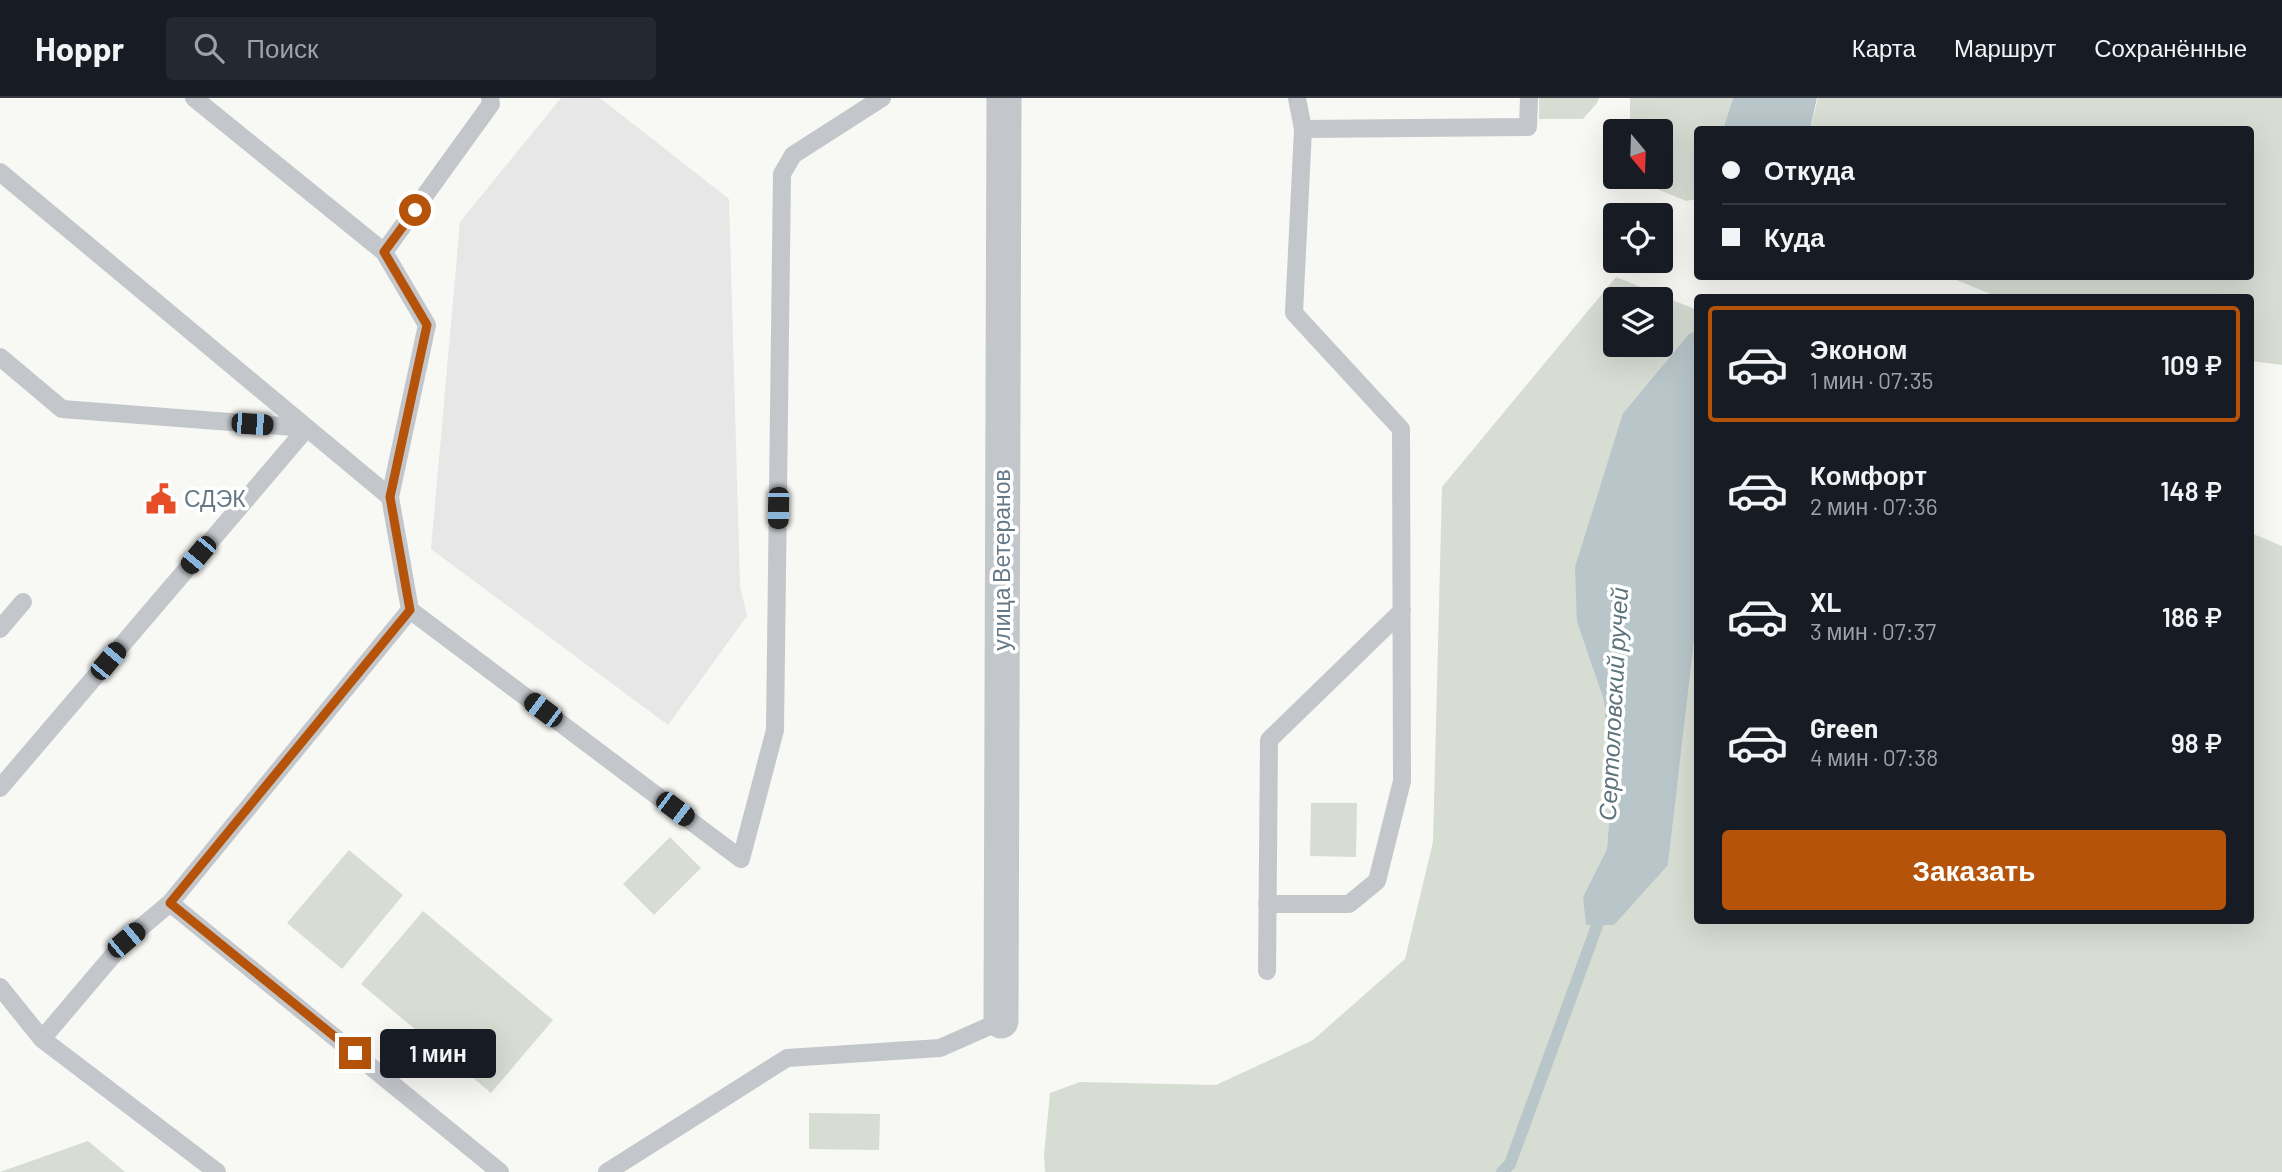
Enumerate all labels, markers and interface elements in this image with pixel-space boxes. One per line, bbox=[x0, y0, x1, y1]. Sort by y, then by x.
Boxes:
search box bbox=[166, 17, 656, 80]
text: Hoppr bbox=[35, 28, 124, 68]
icon: search bbox=[190, 29, 228, 67]
text: Поиск bbox=[246, 32, 318, 63]
text: Карта bbox=[1852, 33, 1916, 62]
text: Маршрут bbox=[1954, 33, 2056, 62]
text: Сохранённые bbox=[2094, 33, 2247, 62]
north arrow bbox=[1603, 119, 1673, 189]
map controls bbox=[1603, 119, 1673, 357]
text: Откуда bbox=[1764, 154, 1855, 185]
route start bbox=[399, 194, 431, 226]
button: locate bbox=[1603, 203, 1673, 273]
text: Куда bbox=[1764, 221, 1825, 252]
button: layers bbox=[1603, 287, 1673, 357]
icon: car bbox=[1726, 333, 1789, 396]
text: Эконом bbox=[1810, 333, 1908, 364]
text: 109 ₽ bbox=[2161, 349, 2222, 380]
text: 1 мин · 07:35 bbox=[1810, 366, 1933, 394]
car bbox=[231, 412, 274, 436]
icon: car bbox=[1726, 459, 1789, 522]
text: Комфорт bbox=[1810, 459, 1927, 490]
street label: улица Ветеранов bbox=[987, 469, 1015, 651]
text: 148 ₽ bbox=[2160, 475, 2222, 506]
public building icon: СДЭК bbox=[144, 482, 178, 516]
place label: СДЭК bbox=[184, 484, 246, 512]
car bbox=[768, 487, 789, 529]
text: 2 мин · 07:36 bbox=[1810, 492, 1938, 520]
car bbox=[177, 532, 220, 578]
icon: car bbox=[1726, 585, 1789, 648]
water label: Сертоловский ручей bbox=[1592, 586, 1633, 821]
text: XL bbox=[1810, 586, 1841, 617]
text: 186 ₽ bbox=[2162, 601, 2222, 632]
text: 3 мин · 07:37 bbox=[1810, 617, 1936, 645]
car bbox=[87, 638, 130, 684]
car bbox=[520, 689, 567, 731]
icon: car bbox=[1726, 711, 1789, 774]
text: Green bbox=[1810, 712, 1878, 743]
text: 98 ₽ bbox=[2171, 727, 2222, 758]
text: 4 мин · 07:38 bbox=[1810, 743, 1938, 771]
car bbox=[652, 788, 699, 830]
button: Заказать bbox=[1722, 830, 2226, 910]
car bbox=[104, 918, 149, 962]
callout: 1 мин bbox=[380, 1028, 495, 1077]
route end bbox=[339, 1037, 371, 1069]
text: 1 мин bbox=[409, 1039, 467, 1067]

